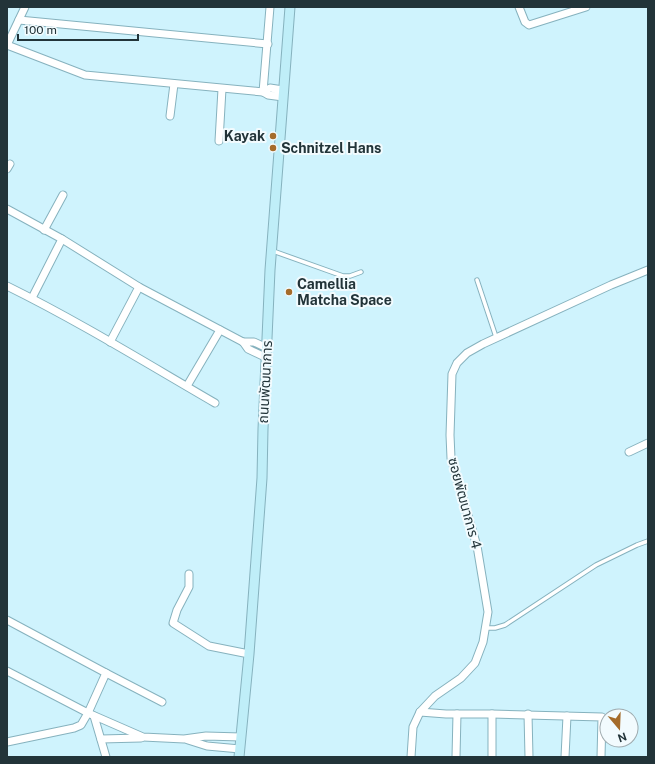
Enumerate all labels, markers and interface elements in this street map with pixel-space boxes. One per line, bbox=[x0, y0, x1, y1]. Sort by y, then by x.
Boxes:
scale bar bbox=[18, 16, 138, 42]
text: 100 m bbox=[24, 23, 57, 37]
place label: Kayak bbox=[224, 128, 265, 144]
marker: Kayak bbox=[268, 131, 278, 141]
place label: Schnitzel Hans bbox=[281, 140, 381, 156]
marker: Schnitzel Hans bbox=[268, 143, 278, 153]
place label: Camellia Matcha Space bbox=[297, 276, 392, 308]
marker: Camellia Matcha Space bbox=[284, 287, 294, 297]
street label: ถนนพัฒนาการ bbox=[255, 340, 275, 424]
street label: ซอยพัฒนาการ 4 bbox=[445, 456, 485, 551]
north arrow bbox=[599, 708, 639, 748]
text: N bbox=[616, 730, 628, 745]

